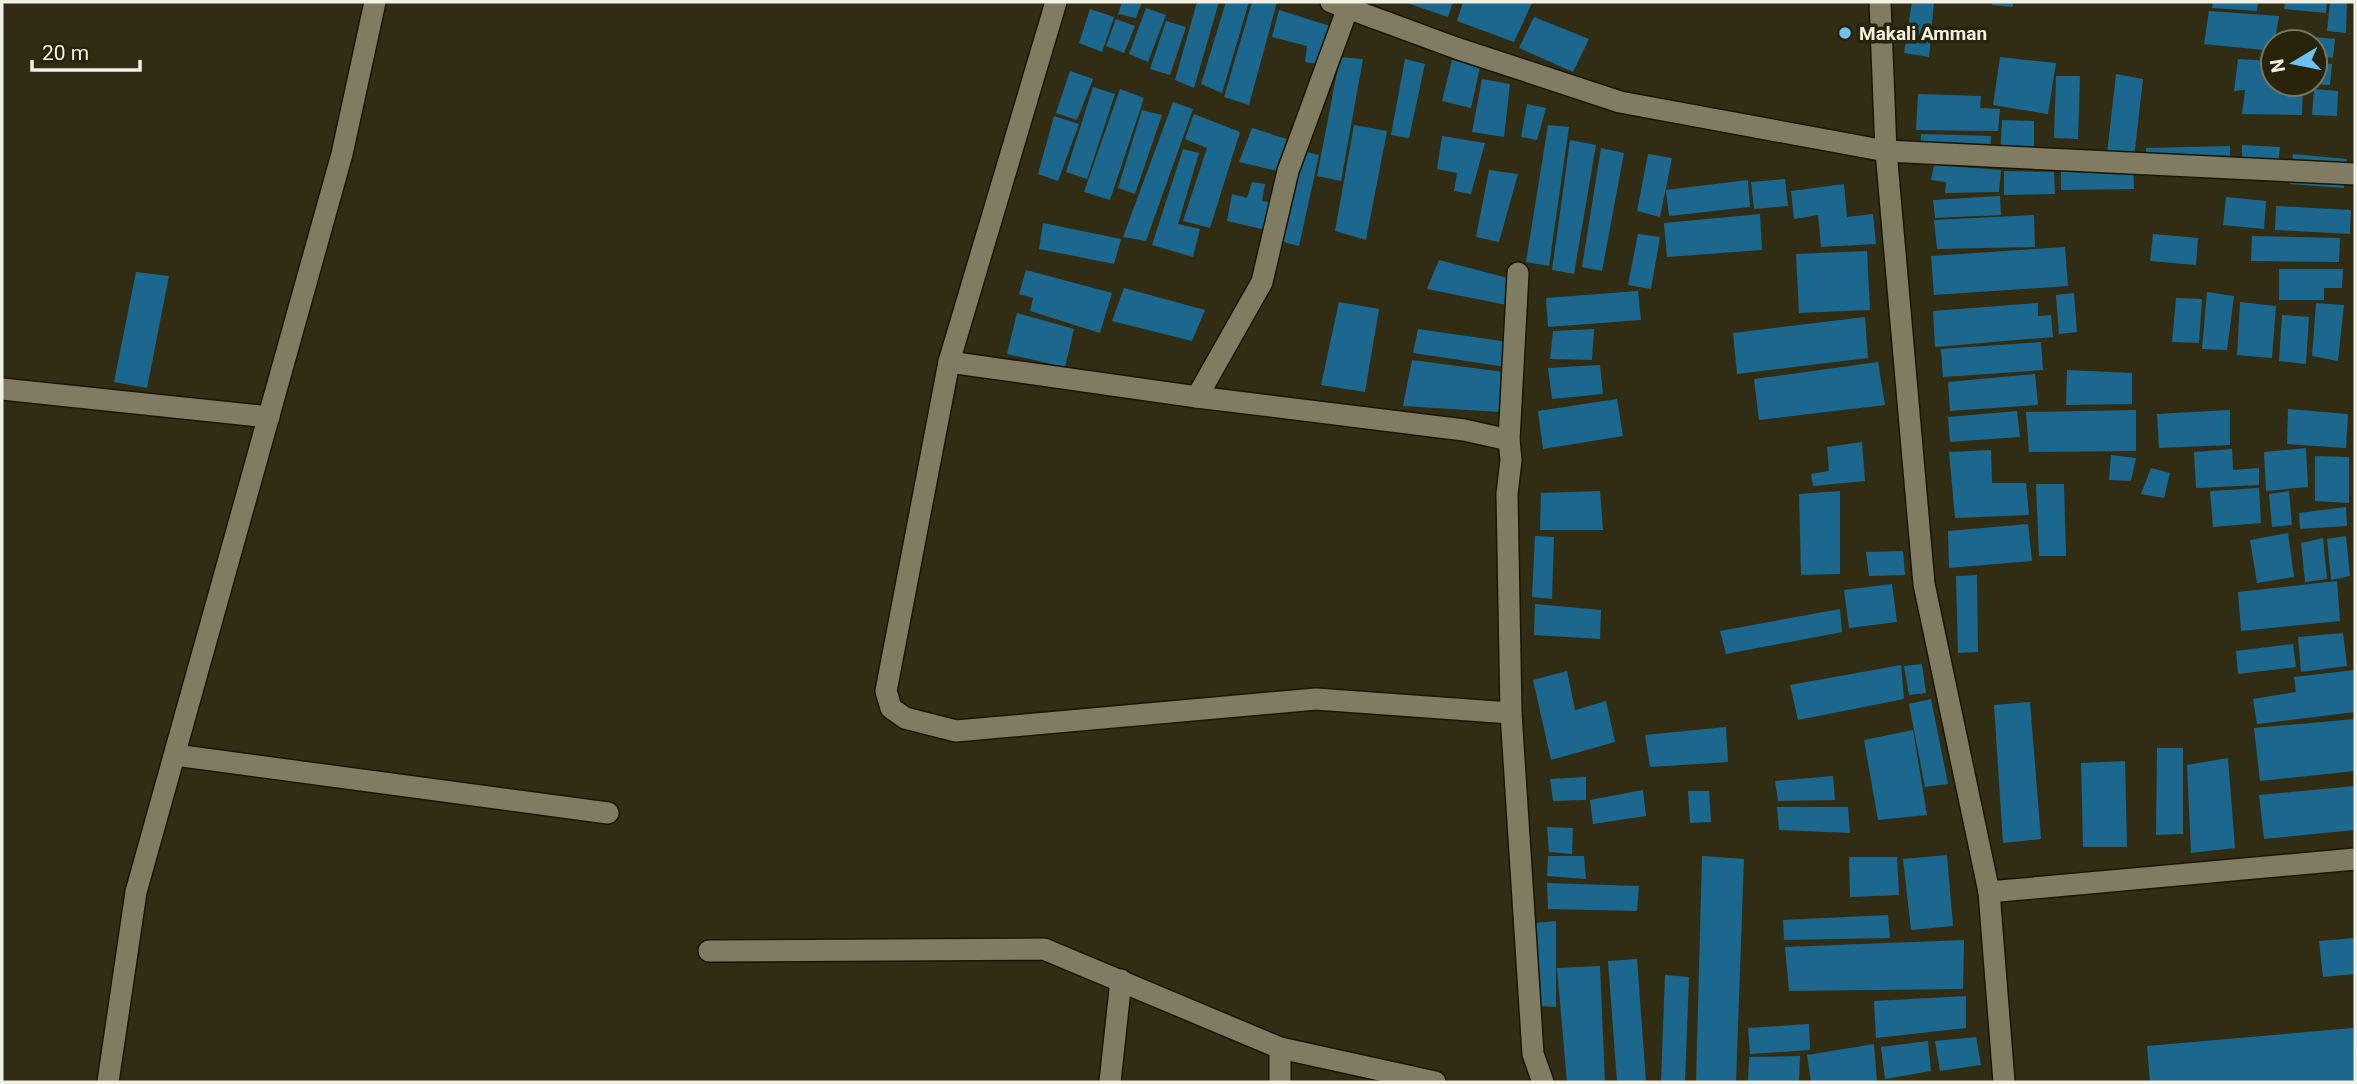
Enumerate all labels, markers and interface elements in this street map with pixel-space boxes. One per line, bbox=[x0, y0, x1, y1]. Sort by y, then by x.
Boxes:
place label: Makali Amman bbox=[1859, 22, 1987, 45]
marker: Makali Amman bbox=[1837, 25, 1853, 41]
scale bar bbox=[32, 28, 140, 72]
north arrow bbox=[2259, 28, 2329, 98]
text: 20 m bbox=[42, 41, 89, 65]
text: N bbox=[2265, 57, 2290, 74]

